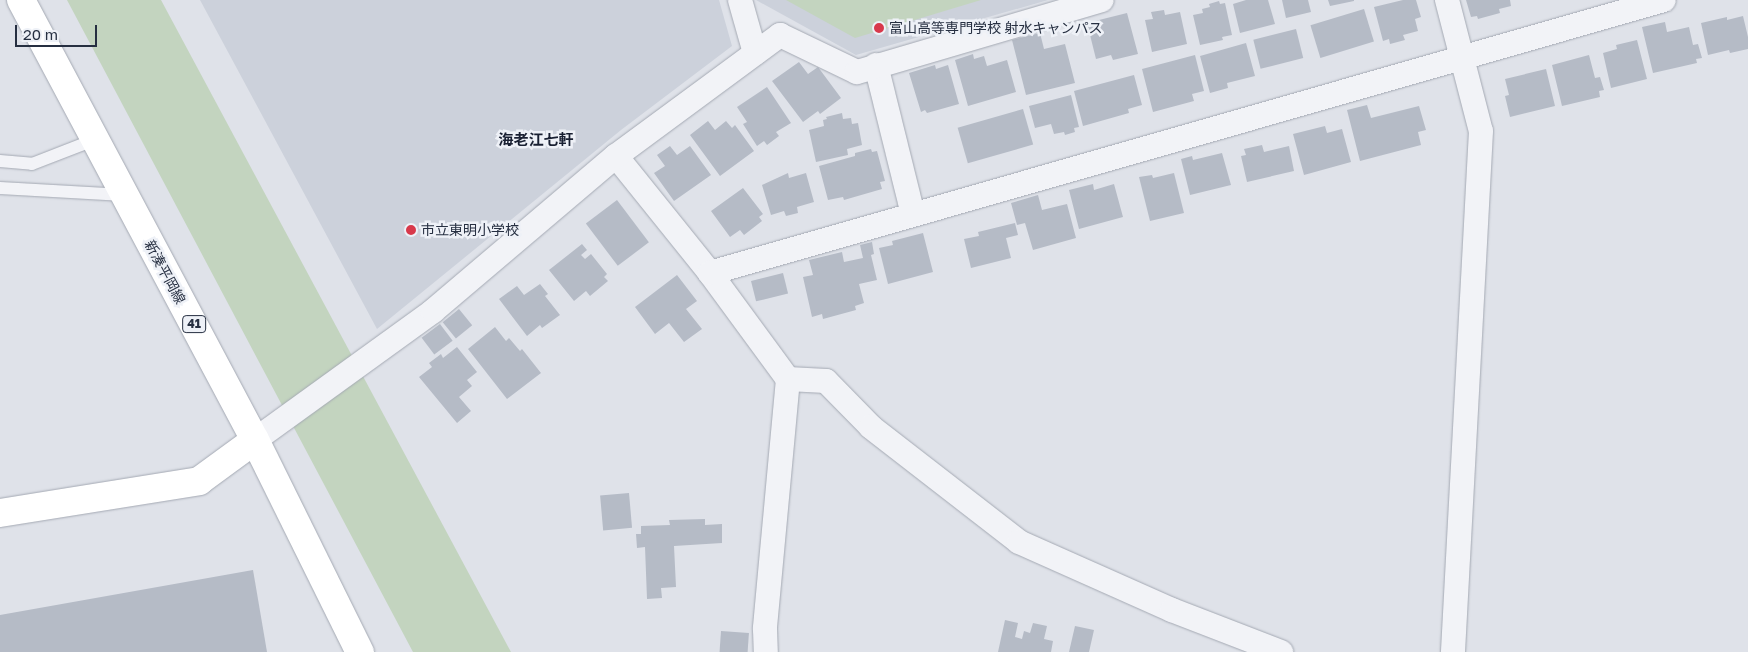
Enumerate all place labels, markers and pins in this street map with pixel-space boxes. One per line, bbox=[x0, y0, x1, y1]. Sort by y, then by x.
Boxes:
place label: 富山高等専門学校 射水キャンパス bbox=[889, 20, 1102, 36]
marker: 富山高等専門学校 射水キャンパス bbox=[873, 22, 885, 34]
place label: 市立東明小学校 bbox=[421, 222, 519, 238]
marker: 市立東明小学校 bbox=[405, 224, 417, 236]

